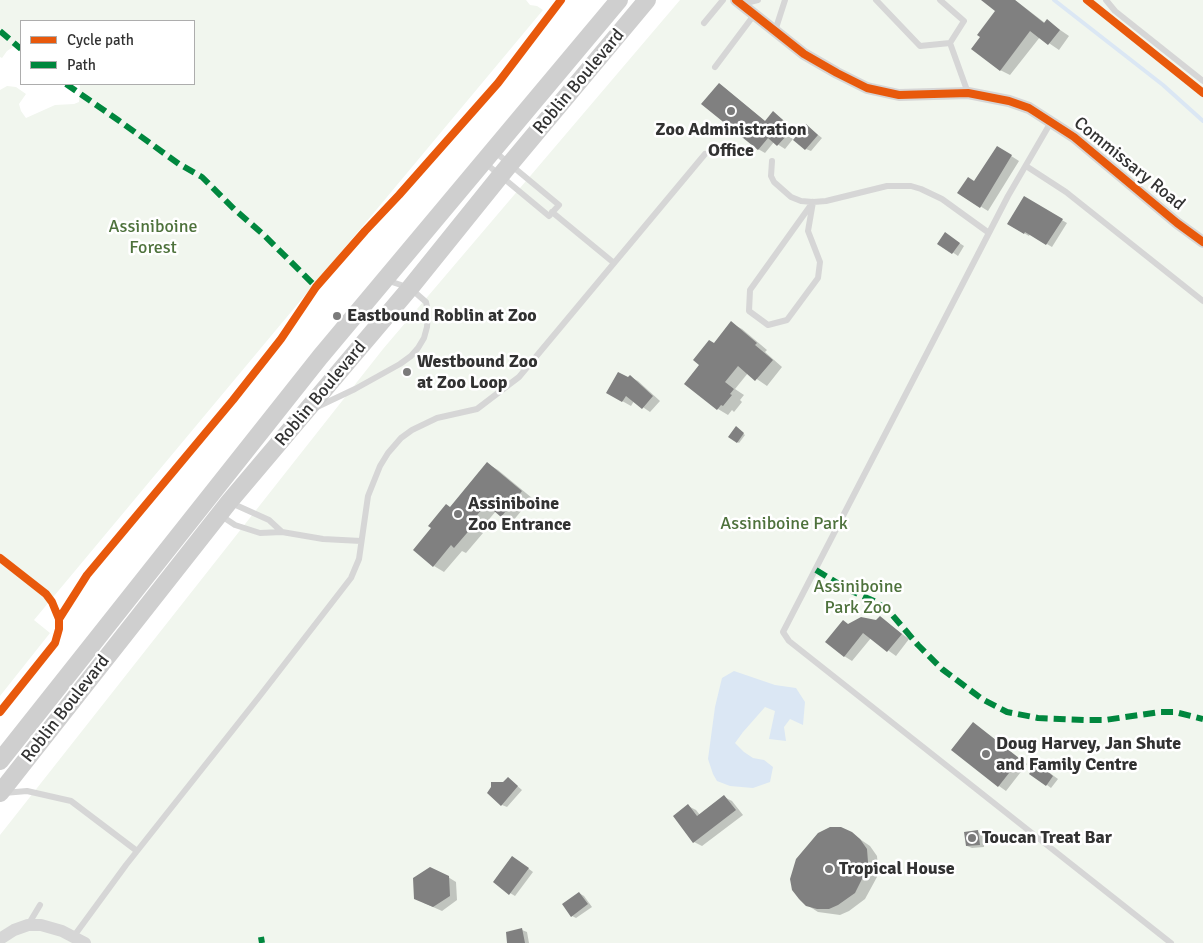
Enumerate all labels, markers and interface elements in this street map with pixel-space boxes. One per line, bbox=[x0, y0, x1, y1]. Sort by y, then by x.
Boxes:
legend bbox=[20, 20, 195, 85]
street label: Roblin Boulevard bbox=[529, 25, 629, 139]
text: Cycle path bbox=[67, 31, 134, 49]
text: Path bbox=[67, 56, 96, 74]
marker: Zoo Administration Office bbox=[725, 105, 737, 117]
street label: Commissary Road bbox=[1069, 113, 1189, 215]
place label: Zoo Administration Office bbox=[655, 119, 807, 162]
park label: Assiniboine Forest bbox=[109, 216, 197, 258]
place label: Eastbound Roblin at Zoo bbox=[347, 305, 537, 327]
marker: Eastbound Roblin at Zoo bbox=[331, 310, 343, 322]
street label: Roblin Boulevard bbox=[271, 337, 371, 451]
place label: Westbound Zoo at Zoo Loop bbox=[417, 351, 538, 394]
marker: Westbound Zoo at Zoo Loop bbox=[401, 366, 413, 378]
place label: Assiniboine Zoo Entrance bbox=[468, 493, 571, 536]
marker: Assiniboine Zoo Entrance bbox=[452, 508, 464, 520]
park label: Assiniboine Park bbox=[720, 513, 848, 535]
park label: Assiniboine Park Zoo bbox=[814, 576, 902, 618]
street label: Roblin Boulevard bbox=[17, 651, 115, 767]
place label: Doug Harvey, Jan Shute and Family Centre bbox=[996, 733, 1181, 776]
marker: Doug Harvey, Jan Shute and Family Centre bbox=[980, 748, 992, 760]
place label: Toucan Treat Bar bbox=[982, 827, 1112, 849]
marker: Toucan Treat Bar bbox=[966, 832, 978, 844]
place label: Tropical House bbox=[839, 858, 955, 880]
marker: Tropical House bbox=[823, 863, 835, 875]

